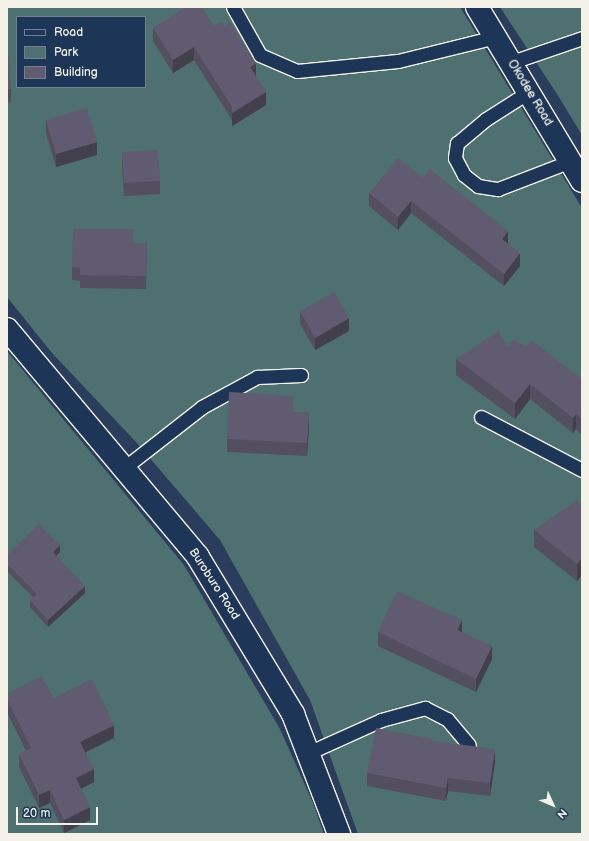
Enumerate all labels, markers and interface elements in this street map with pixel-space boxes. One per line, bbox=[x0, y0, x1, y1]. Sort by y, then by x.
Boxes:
legend bbox=[16, 16, 146, 88]
text: Road bbox=[54, 25, 83, 40]
text: Park bbox=[54, 45, 78, 60]
street label: Okodee Road bbox=[505, 57, 555, 129]
text: Building bbox=[54, 65, 98, 80]
street label: Buroburo Road bbox=[186, 546, 242, 622]
north arrow bbox=[533, 785, 573, 825]
scale bar bbox=[18, 799, 100, 825]
text: 20 m bbox=[23, 806, 50, 821]
text: N bbox=[554, 806, 570, 821]

